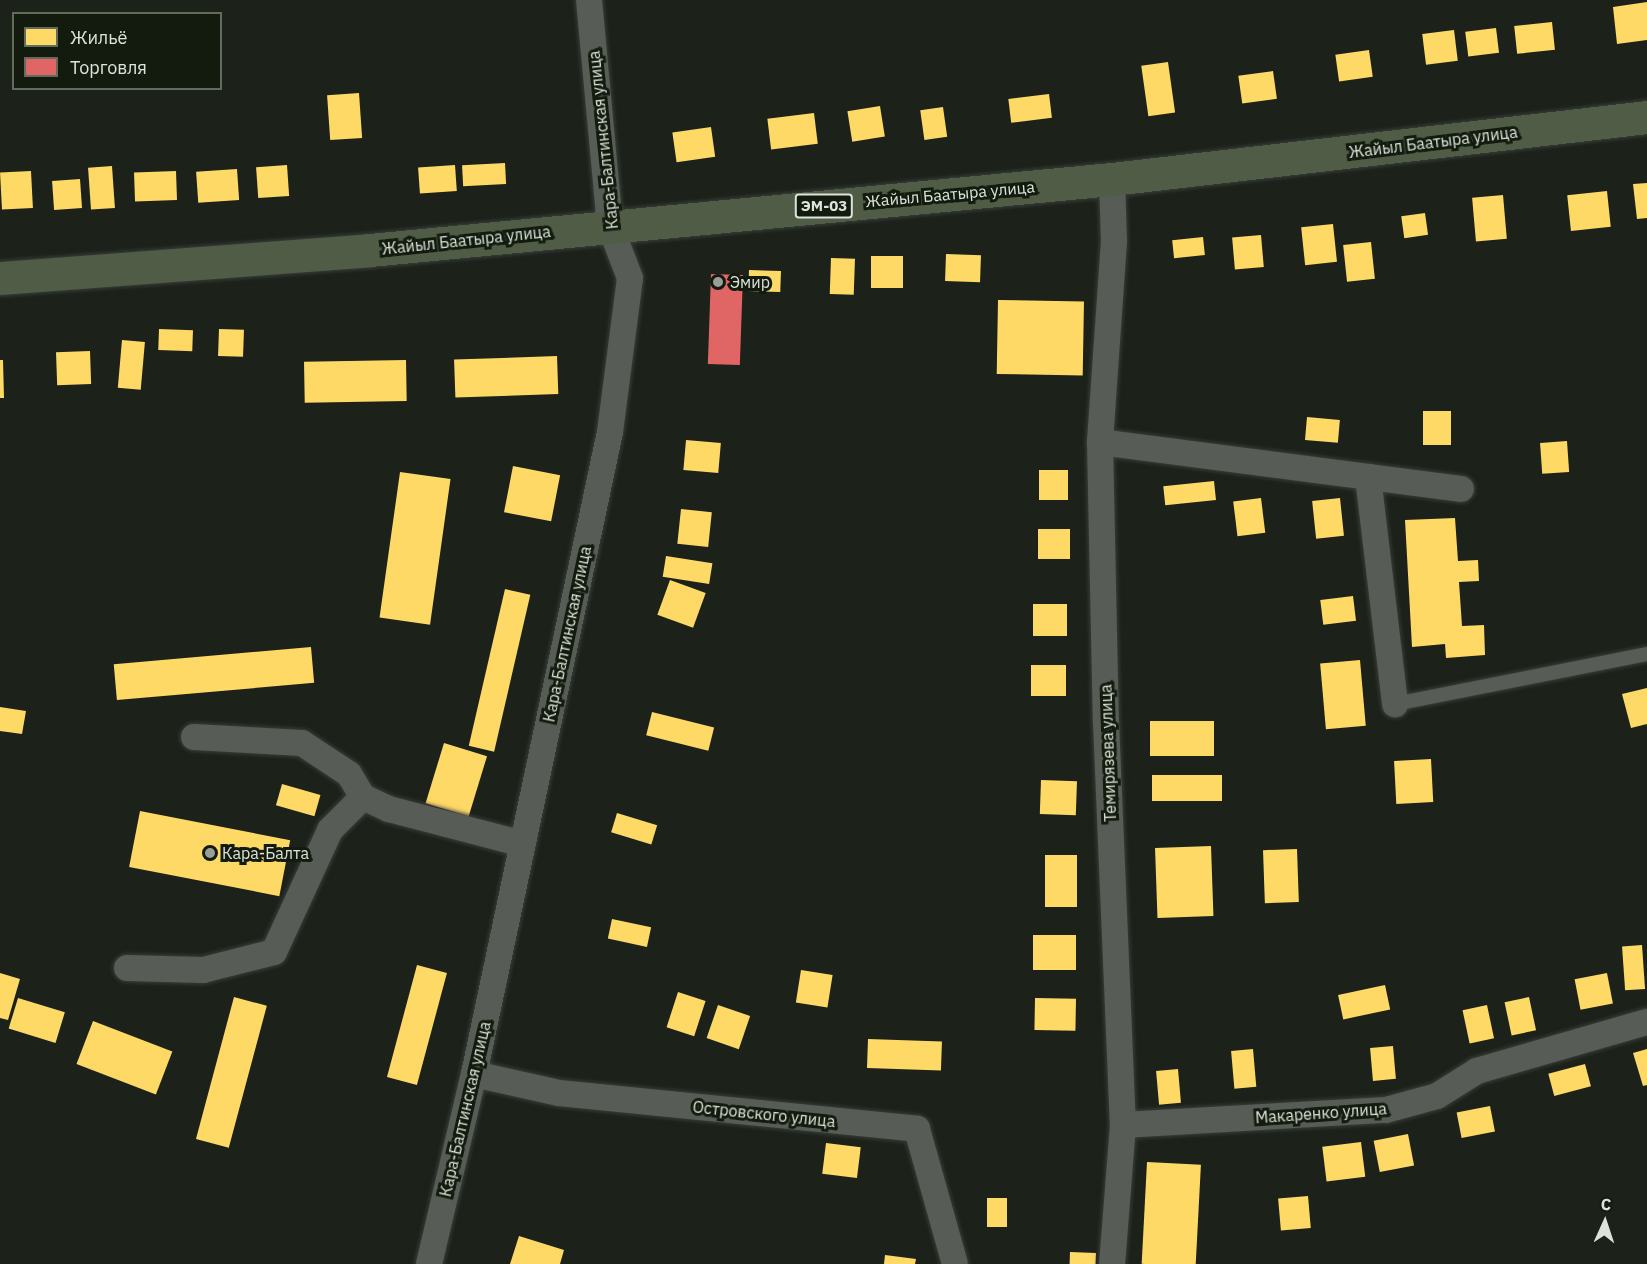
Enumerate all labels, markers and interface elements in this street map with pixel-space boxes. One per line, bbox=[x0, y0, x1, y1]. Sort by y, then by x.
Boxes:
legend bbox=[12, 12, 222, 90]
text: Жильё bbox=[70, 26, 127, 49]
street label: Кара-Балтинская улица bbox=[584, 50, 622, 230]
text: Торговля bbox=[70, 56, 147, 79]
street label: Жайыл Баатыра улица bbox=[1347, 122, 1519, 162]
street label: Жайыл Баатыра улица bbox=[865, 177, 1035, 211]
road number: ЭМ-03 bbox=[794, 194, 854, 218]
street label: Жайыл Баатыра улица bbox=[380, 222, 552, 258]
place label: Эмир bbox=[730, 272, 770, 292]
marker: Эмир bbox=[711, 275, 725, 289]
street label: Кара-Балтинская улица bbox=[539, 544, 595, 724]
street label: Темирязева улица bbox=[1096, 684, 1120, 822]
place label: Кара-Балта bbox=[222, 843, 309, 863]
marker: Кара-Балта bbox=[203, 846, 217, 860]
street label: Кара-Балтинская улица bbox=[435, 1019, 495, 1199]
street label: Островского улица bbox=[692, 1097, 836, 1131]
street label: Макаренко улица bbox=[1255, 1099, 1387, 1127]
north arrow bbox=[1575, 1192, 1635, 1252]
text: С bbox=[1600, 1194, 1612, 1214]

